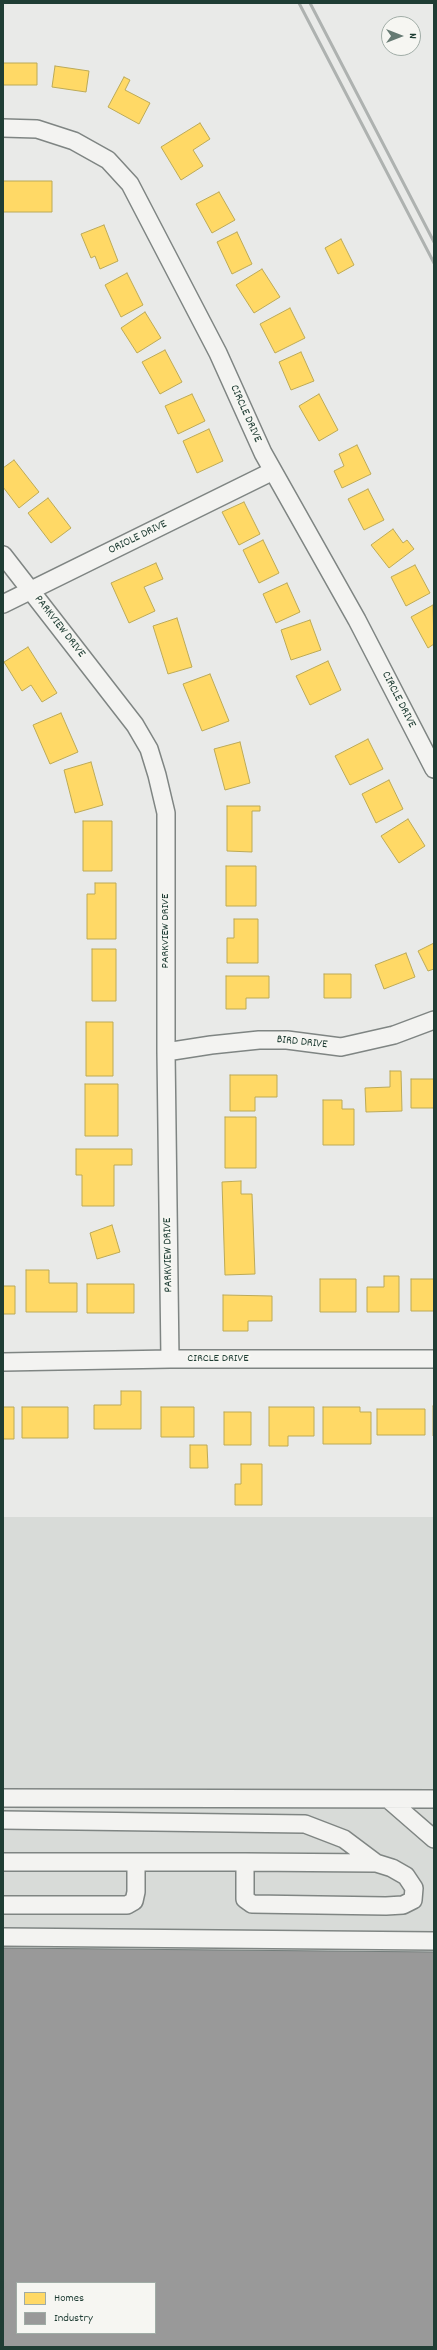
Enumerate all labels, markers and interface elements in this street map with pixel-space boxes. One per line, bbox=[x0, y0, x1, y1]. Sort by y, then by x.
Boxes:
north arrow bbox=[381, 16, 421, 56]
text: N bbox=[404, 33, 420, 39]
street label: CIRCLE DRIVE bbox=[226, 383, 264, 445]
street label: ORIOLE DRIVE bbox=[106, 518, 170, 558]
street label: PARKVIEW DRIVE bbox=[30, 593, 88, 661]
street label: CIRCLE DRIVE bbox=[378, 669, 418, 731]
street label: PARKVIEW DRIVE bbox=[159, 894, 173, 968]
street label: BIRD DRIVE bbox=[276, 1033, 328, 1053]
street label: PARKVIEW DRIVE bbox=[161, 1217, 177, 1293]
street label: CIRCLE DRIVE bbox=[187, 1352, 249, 1366]
legend bbox=[16, 2282, 156, 2334]
text: Homes bbox=[54, 2290, 84, 2307]
text: Industry bbox=[54, 2310, 93, 2327]

